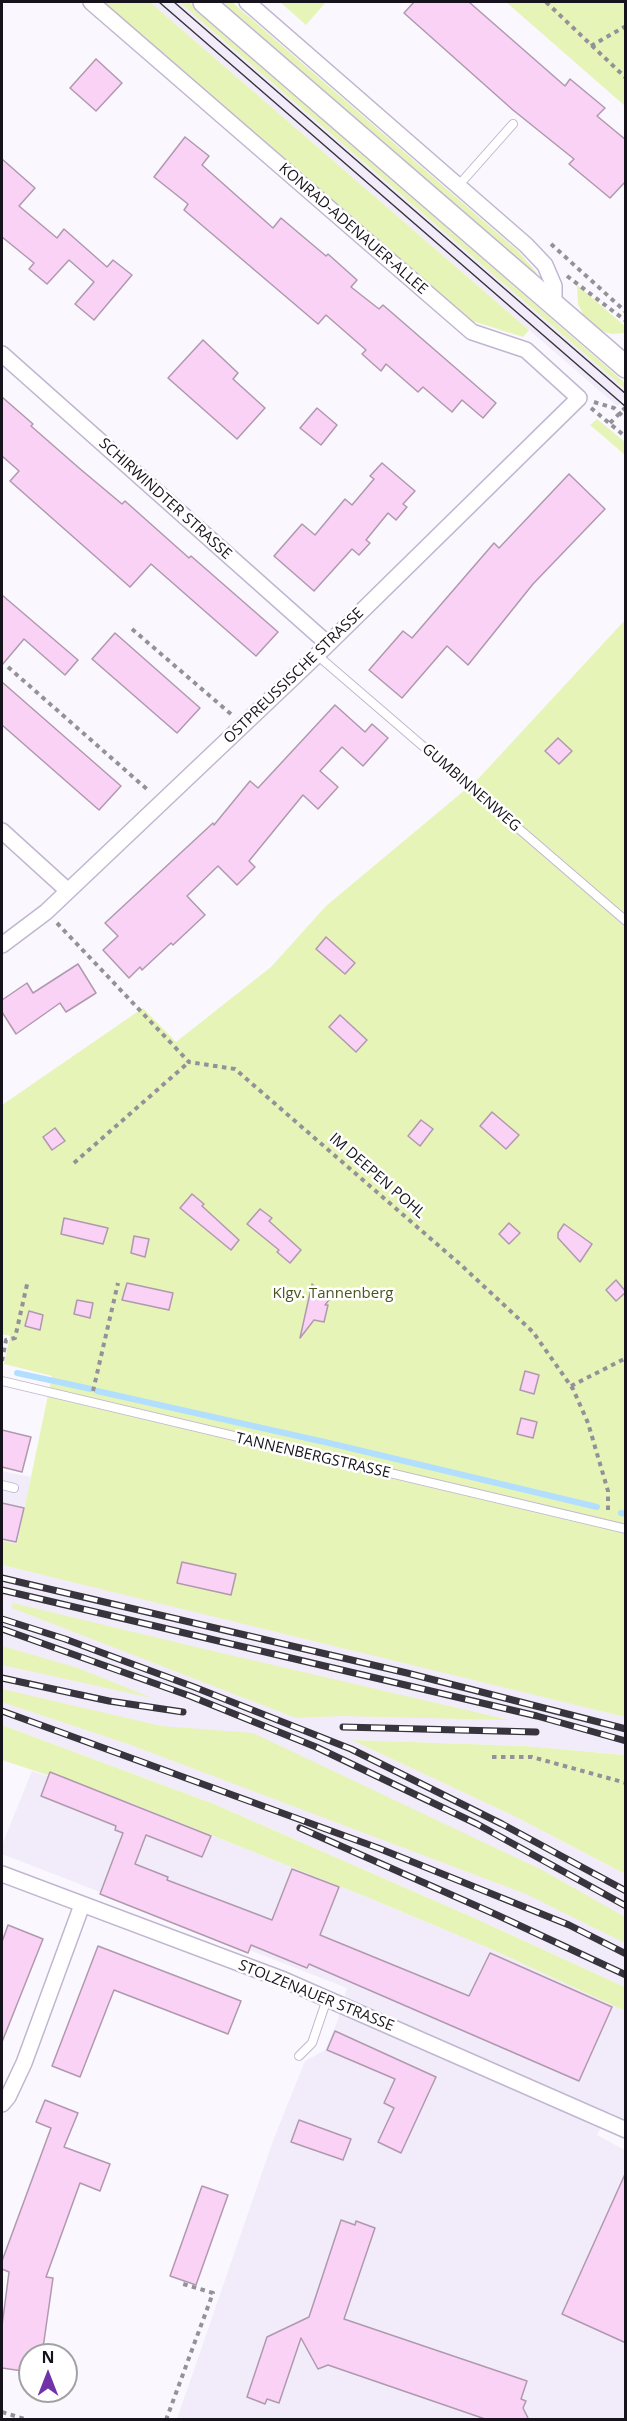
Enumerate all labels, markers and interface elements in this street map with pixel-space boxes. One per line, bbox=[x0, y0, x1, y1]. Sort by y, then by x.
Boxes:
street label: KONRAD-ADENAUER-ALLEE bbox=[275, 159, 431, 299]
street label: SCHIRWINDTER STRASSE bbox=[95, 435, 235, 563]
street label: OSTPREUSSISCHE STRASSE bbox=[220, 604, 368, 748]
street label: GUMBINNENWEG bbox=[418, 740, 524, 836]
street label: IM DEEPEN POHL bbox=[325, 1129, 429, 1223]
park label: Klgv. Tannenberg bbox=[273, 1285, 393, 1303]
street label: TANNENBERGSTRASSE bbox=[234, 1429, 392, 1483]
street label: STOLZENAUER STRASSE bbox=[236, 1957, 396, 2035]
north arrow bbox=[18, 2343, 78, 2403]
text: N bbox=[41, 2346, 55, 2368]

